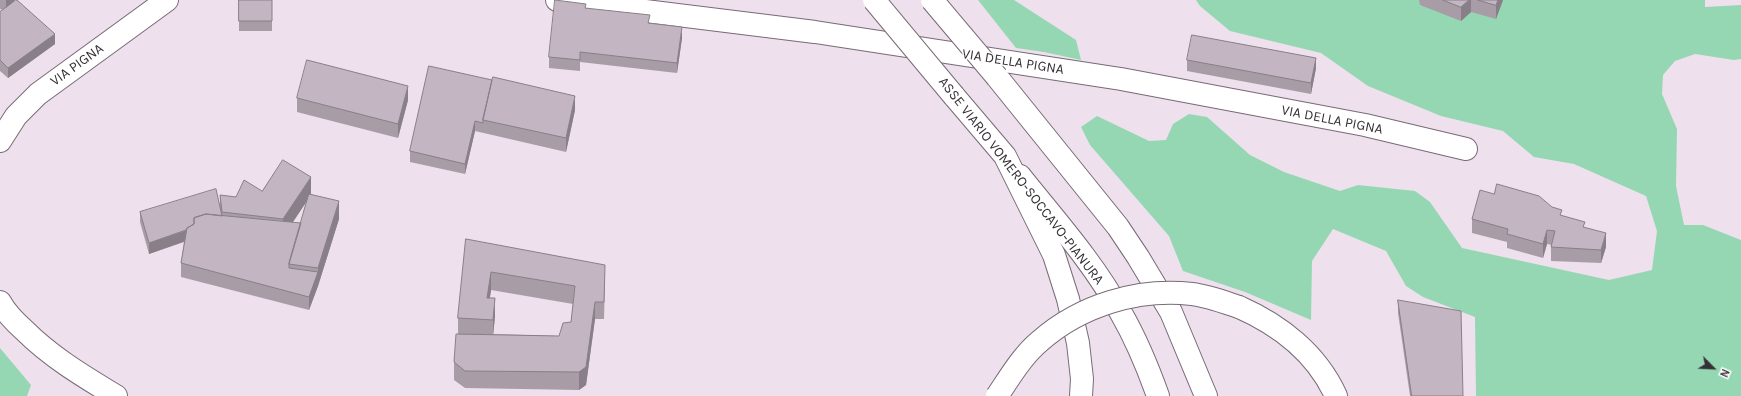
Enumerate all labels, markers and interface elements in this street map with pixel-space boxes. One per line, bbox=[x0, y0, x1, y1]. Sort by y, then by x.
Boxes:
street label: VIA PIGNA bbox=[47, 40, 107, 90]
street label: VIA DELLA PIGNA bbox=[961, 46, 1065, 78]
street label: ASSE VIARIO VOMERO-SOCCAVO-PIANURA bbox=[935, 74, 1107, 288]
street label: VIA DELLA PIGNA bbox=[1280, 102, 1384, 138]
north arrow bbox=[1693, 348, 1733, 388]
text: N bbox=[1717, 367, 1732, 379]

